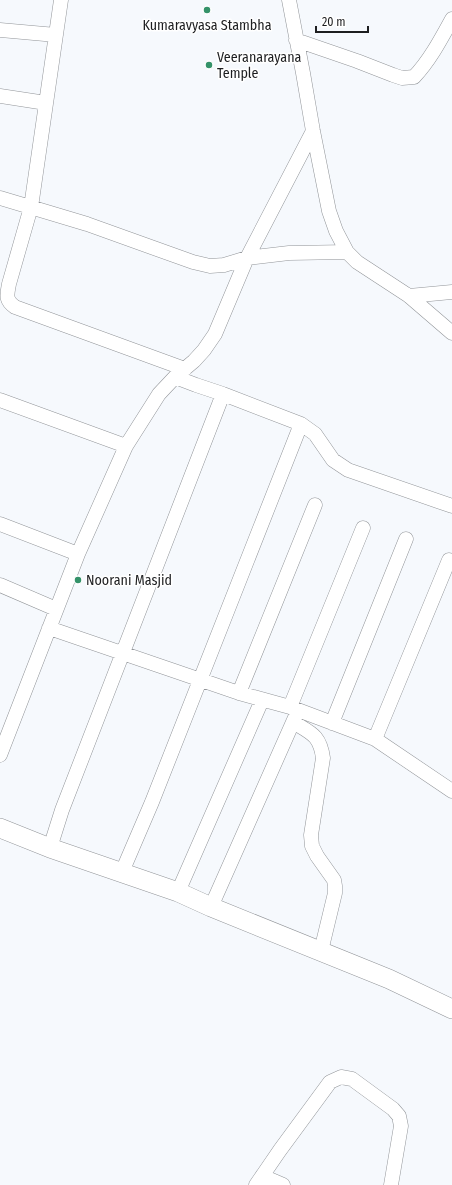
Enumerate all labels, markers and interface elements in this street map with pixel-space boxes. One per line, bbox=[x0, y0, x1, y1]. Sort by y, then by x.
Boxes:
marker: Kumaravyasa Stambha bbox=[202, 5, 212, 15]
scale bar bbox=[316, 8, 368, 34]
text: 20 m bbox=[322, 15, 346, 29]
place label: Kumaravyasa Stambha bbox=[142, 17, 272, 34]
place label: Veeranarayana Temple bbox=[217, 49, 302, 82]
marker: Veeranarayana Temple bbox=[204, 60, 214, 70]
place label: Noorani Masjid bbox=[86, 572, 172, 589]
marker: Noorani Masjid bbox=[73, 575, 83, 585]

